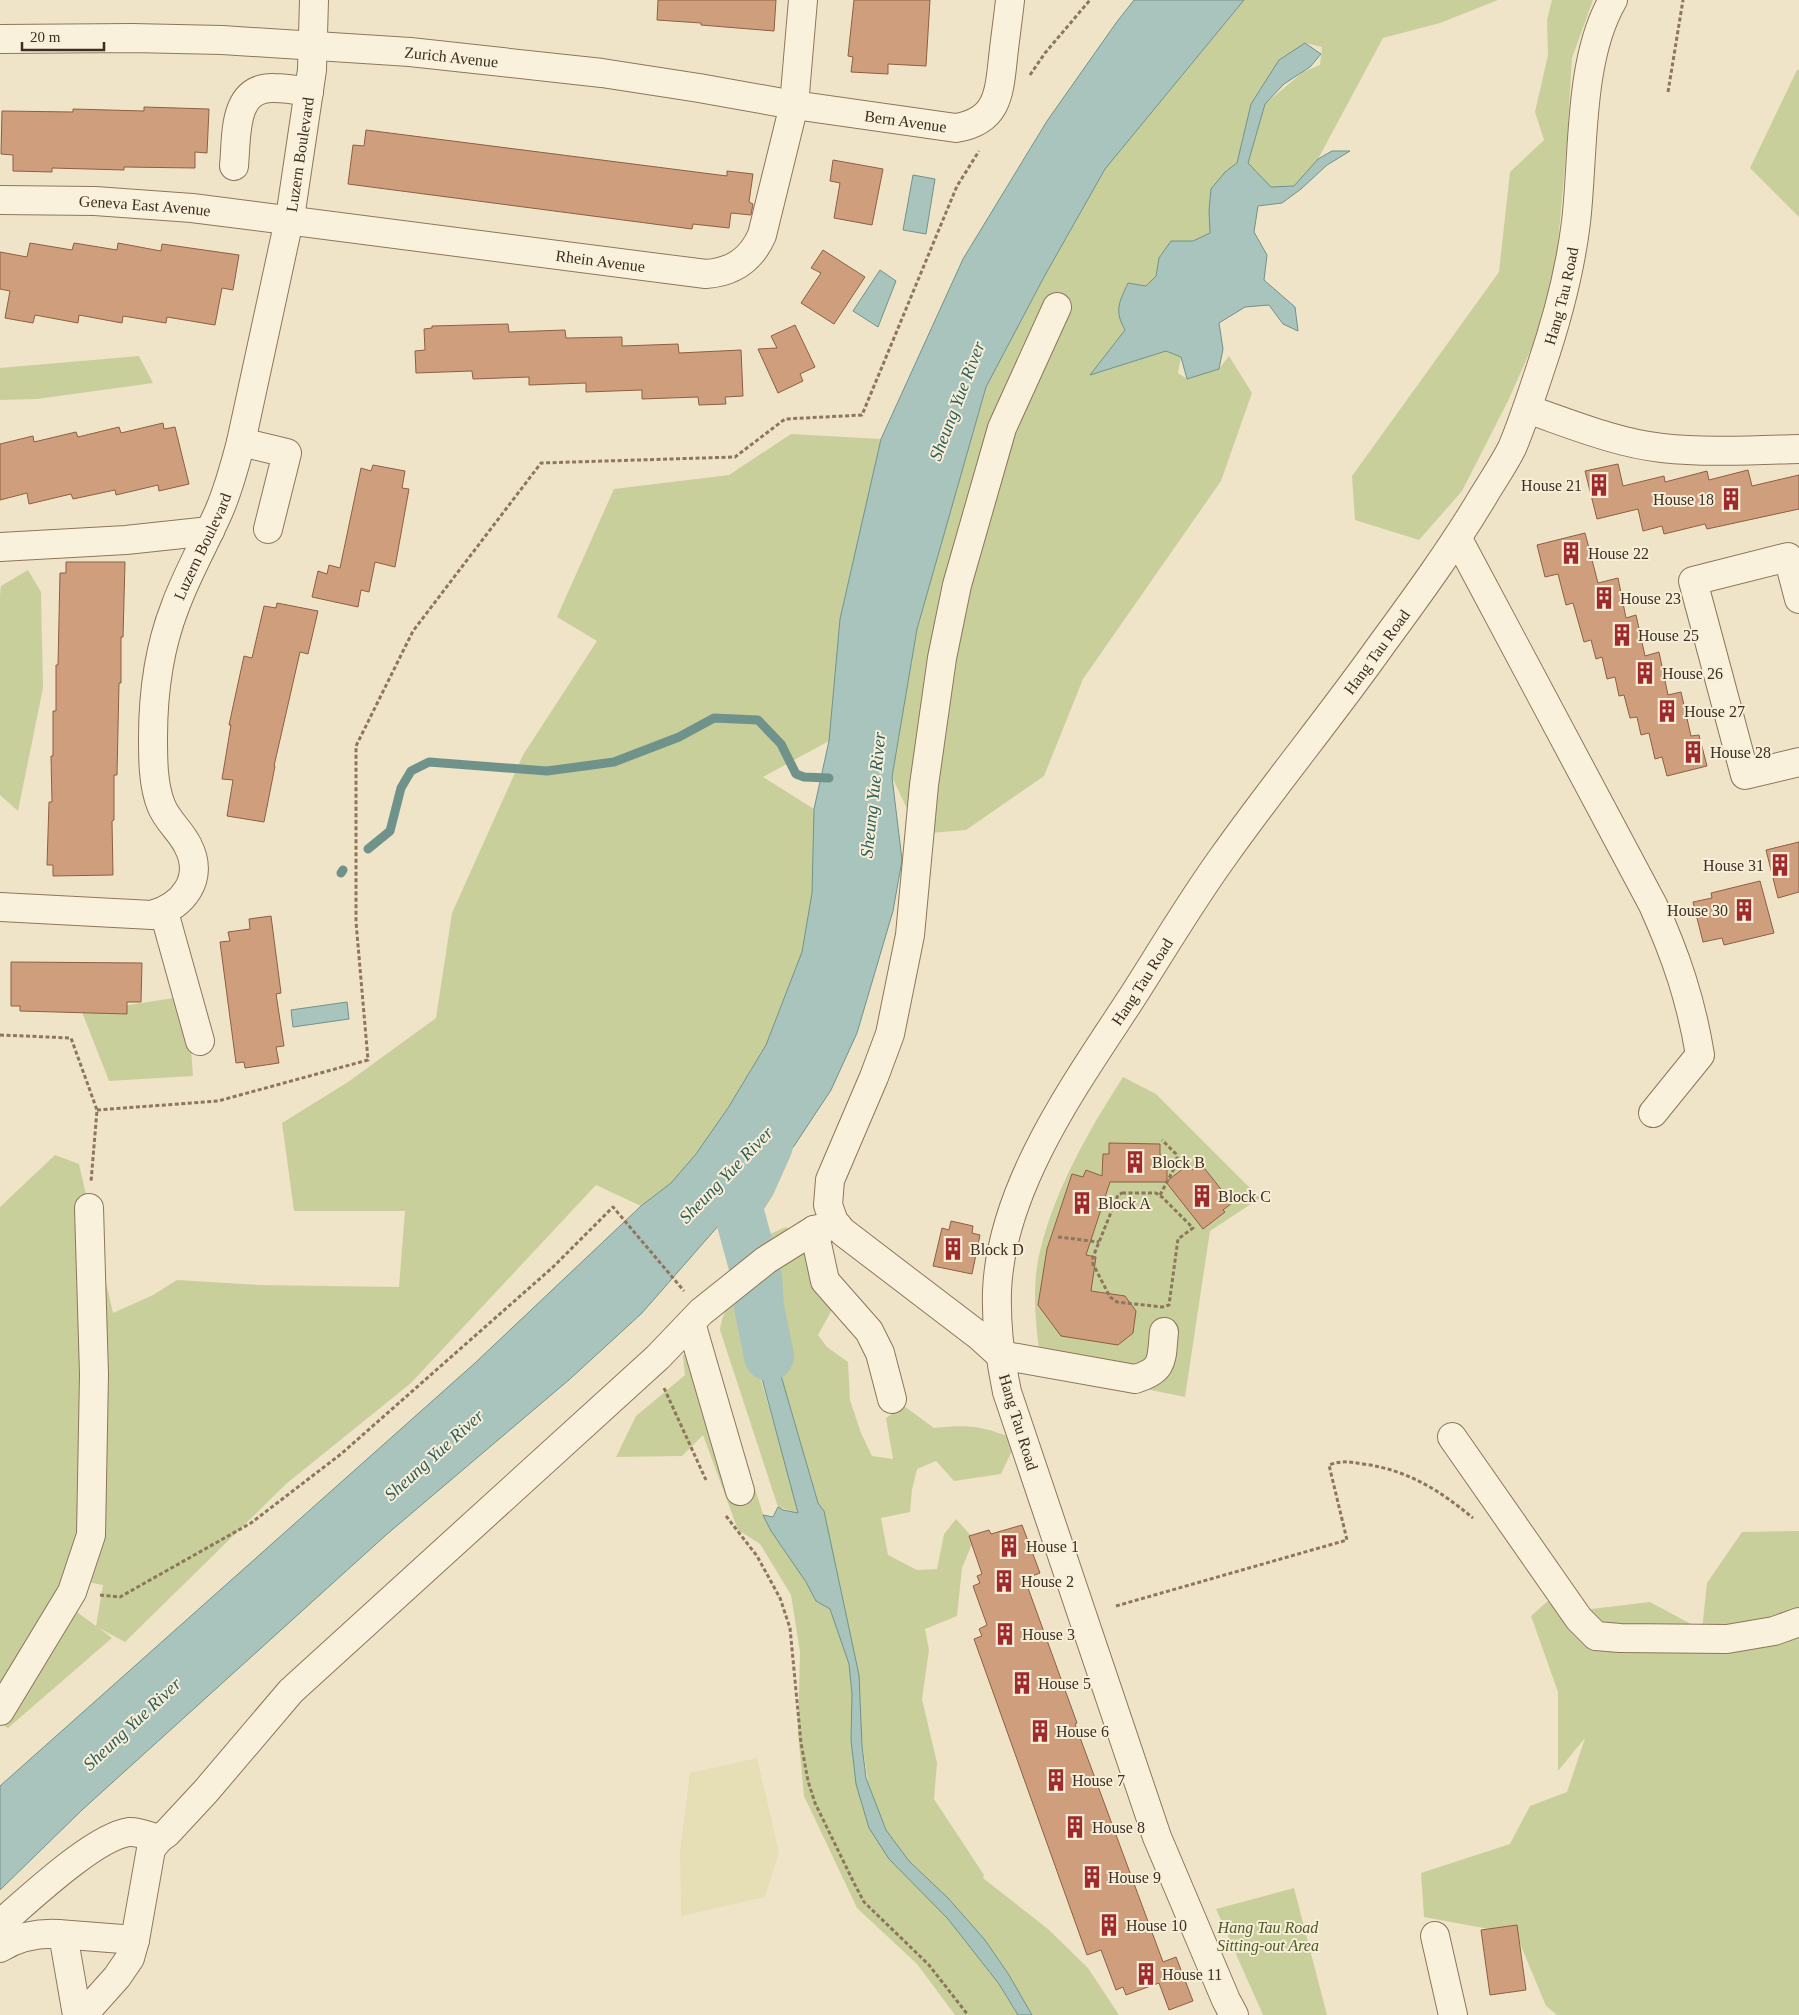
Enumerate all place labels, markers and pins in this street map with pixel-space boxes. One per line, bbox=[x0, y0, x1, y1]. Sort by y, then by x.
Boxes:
building icon: House 21 bbox=[1586, 472, 1612, 498]
place label: House 21 bbox=[1521, 477, 1582, 494]
building icon: House 18 bbox=[1718, 486, 1744, 512]
place label: House 18 bbox=[1653, 491, 1714, 508]
building icon: House 22 bbox=[1558, 540, 1584, 566]
place label: House 22 bbox=[1588, 545, 1649, 562]
building icon: House 23 bbox=[1591, 585, 1617, 611]
place label: House 23 bbox=[1620, 590, 1681, 607]
building icon: House 25 bbox=[1609, 622, 1635, 648]
place label: House 25 bbox=[1638, 627, 1699, 644]
building icon: House 26 bbox=[1632, 660, 1658, 686]
place label: House 26 bbox=[1662, 665, 1723, 682]
building icon: House 27 bbox=[1654, 698, 1680, 724]
place label: House 27 bbox=[1684, 703, 1745, 720]
building icon: House 28 bbox=[1680, 739, 1706, 765]
place label: House 28 bbox=[1710, 744, 1771, 761]
building icon: House 31 bbox=[1767, 852, 1793, 878]
place label: House 31 bbox=[1703, 857, 1764, 874]
building icon: House 30 bbox=[1731, 897, 1757, 923]
place label: House 30 bbox=[1667, 902, 1728, 919]
building icon: Block B bbox=[1122, 1149, 1148, 1175]
place label: Block B bbox=[1152, 1154, 1205, 1171]
building icon: Block C bbox=[1189, 1183, 1215, 1209]
place label: Block C bbox=[1218, 1188, 1271, 1205]
building icon: Block A bbox=[1069, 1190, 1095, 1216]
place label: Block A bbox=[1098, 1195, 1151, 1212]
building icon: Block D bbox=[940, 1236, 966, 1262]
place label: Block D bbox=[970, 1241, 1024, 1258]
building icon: House 1 bbox=[996, 1533, 1022, 1559]
place label: House 1 bbox=[1026, 1538, 1079, 1555]
building icon: House 2 bbox=[991, 1568, 1017, 1594]
place label: House 2 bbox=[1021, 1573, 1074, 1590]
building icon: House 3 bbox=[992, 1621, 1018, 1647]
place label: House 3 bbox=[1022, 1626, 1075, 1643]
building icon: House 5 bbox=[1009, 1670, 1035, 1696]
place label: House 5 bbox=[1038, 1675, 1091, 1692]
building icon: House 6 bbox=[1027, 1718, 1053, 1744]
place label: House 6 bbox=[1056, 1723, 1109, 1740]
building icon: House 7 bbox=[1043, 1767, 1069, 1793]
place label: House 7 bbox=[1072, 1772, 1125, 1789]
building icon: House 8 bbox=[1062, 1814, 1088, 1840]
place label: House 8 bbox=[1092, 1819, 1145, 1836]
building icon: House 9 bbox=[1079, 1864, 1105, 1890]
place label: House 9 bbox=[1108, 1869, 1161, 1886]
building icon: House 10 bbox=[1096, 1912, 1122, 1938]
place label: House 10 bbox=[1126, 1917, 1187, 1934]
building icon: House 11 bbox=[1133, 1961, 1159, 1987]
place label: House 11 bbox=[1162, 1966, 1222, 1983]

